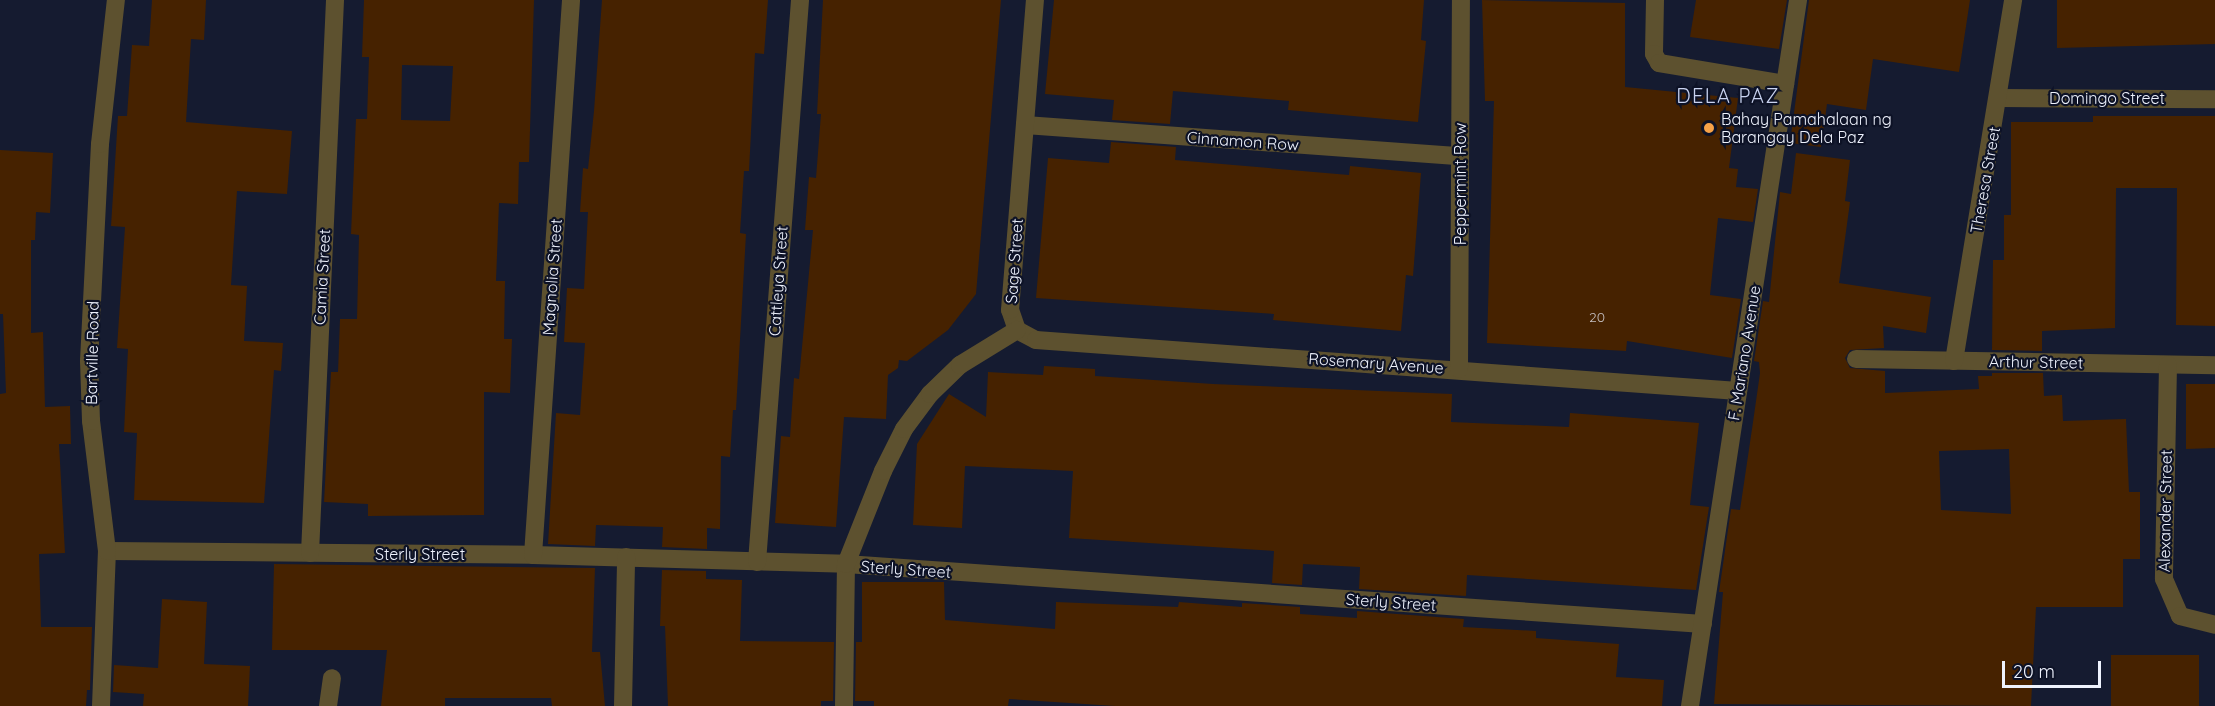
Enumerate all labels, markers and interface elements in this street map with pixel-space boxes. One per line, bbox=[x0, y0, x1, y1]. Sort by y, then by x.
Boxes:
district label: DELA PAZ bbox=[1676, 83, 1780, 107]
street label: Domingo Street bbox=[2049, 88, 2165, 108]
place label: Bahay Pamahalaan ng Barangay Dela Paz bbox=[1721, 109, 1892, 147]
marker: Bahay Pamahalaan ng Barangay Dela Paz bbox=[1702, 121, 1716, 135]
street label: Peppermint Row bbox=[1450, 123, 1470, 245]
street label: Theresa Street bbox=[1966, 125, 2004, 235]
street label: Cinnamon Row bbox=[1186, 128, 1300, 154]
street label: Magnolia Street bbox=[538, 218, 566, 336]
street label: Sage Street bbox=[1001, 218, 1027, 304]
street label: Cattleya Street bbox=[765, 225, 791, 337]
street label: Camia Street bbox=[310, 229, 334, 325]
street label: F. Mariano Avenue bbox=[1724, 284, 1764, 422]
street label: Bartville Road bbox=[81, 301, 103, 405]
house number: 20 bbox=[1589, 309, 1605, 325]
street label: Rosemary Avenue bbox=[1308, 349, 1444, 377]
street label: Arthur Street bbox=[1989, 352, 2083, 372]
street label: Alexander Street bbox=[2154, 450, 2176, 572]
street label: Sterly Street bbox=[375, 544, 465, 564]
street label: Sterly Street bbox=[860, 556, 952, 582]
street label: Sterly Street bbox=[1345, 589, 1437, 615]
scale bar bbox=[2005, 649, 2104, 687]
text: 20 m bbox=[2013, 660, 2055, 683]

